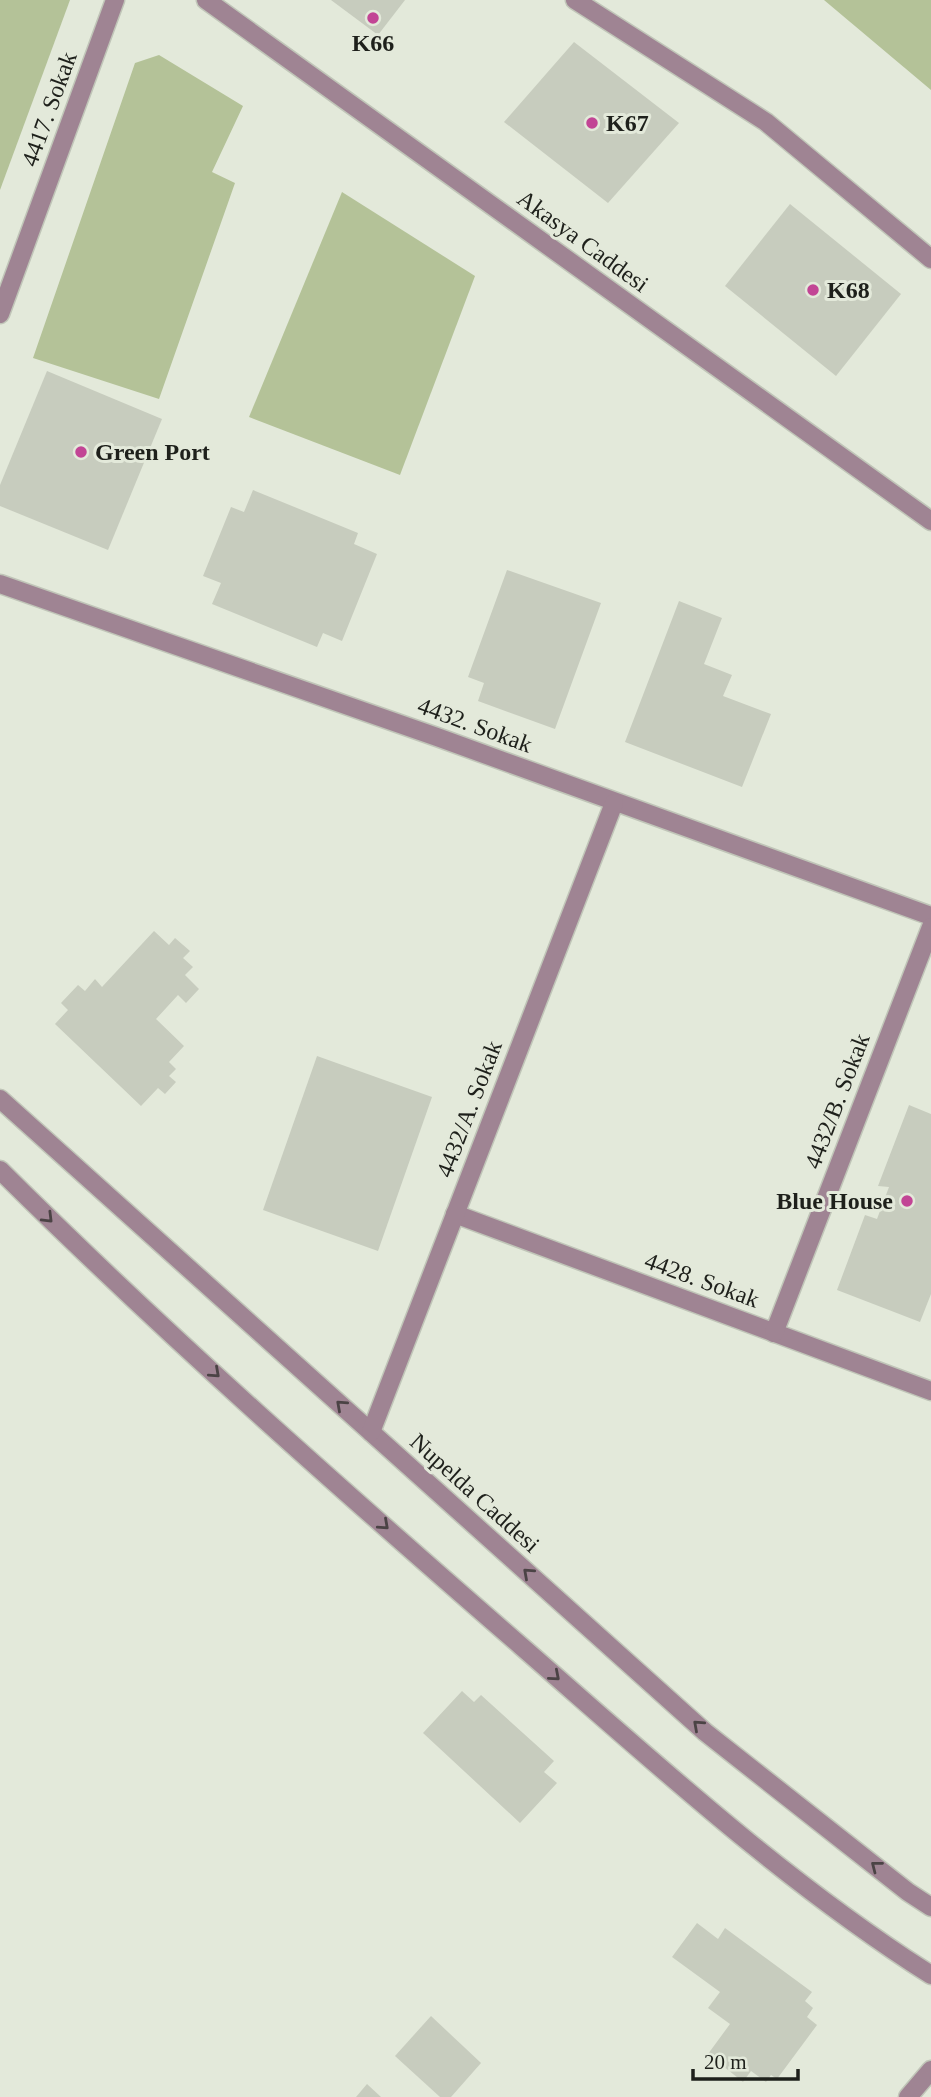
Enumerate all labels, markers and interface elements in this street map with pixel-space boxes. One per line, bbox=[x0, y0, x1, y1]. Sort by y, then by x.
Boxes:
marker: K66 bbox=[365, 10, 381, 26]
place label: K66 bbox=[352, 30, 394, 56]
street label: 4417. Sokak bbox=[16, 48, 82, 170]
place label: K67 bbox=[606, 110, 649, 136]
marker: K67 bbox=[584, 115, 600, 131]
street label: Akasya Caddesi bbox=[513, 185, 654, 297]
place label: K68 bbox=[827, 277, 870, 303]
marker: K68 bbox=[805, 282, 821, 298]
place label: Green Port bbox=[95, 439, 210, 465]
marker: Green Port bbox=[73, 444, 89, 460]
street label: 4432. Sokak bbox=[414, 692, 536, 758]
street label: 4432/B. Sokak bbox=[799, 1030, 875, 1172]
street label: 4432/A. Sokak bbox=[431, 1037, 507, 1181]
place label: Blue House bbox=[776, 1188, 893, 1214]
marker: Blue House bbox=[899, 1193, 915, 1209]
one-way arrow bbox=[40, 1210, 53, 1223]
street label: 4428. Sokak bbox=[641, 1247, 763, 1313]
one-way arrow bbox=[207, 1365, 220, 1377]
one-way arrow bbox=[336, 1401, 349, 1413]
street label: Nupelda Caddesi bbox=[405, 1428, 545, 1558]
one-way arrow bbox=[376, 1517, 389, 1529]
one-way arrow bbox=[523, 1569, 536, 1581]
one-way arrow bbox=[546, 1668, 559, 1680]
one-way arrow bbox=[693, 1721, 706, 1733]
one-way arrow bbox=[871, 1862, 884, 1875]
scale bar bbox=[693, 2038, 798, 2082]
text: 20 m bbox=[704, 2050, 747, 2074]

